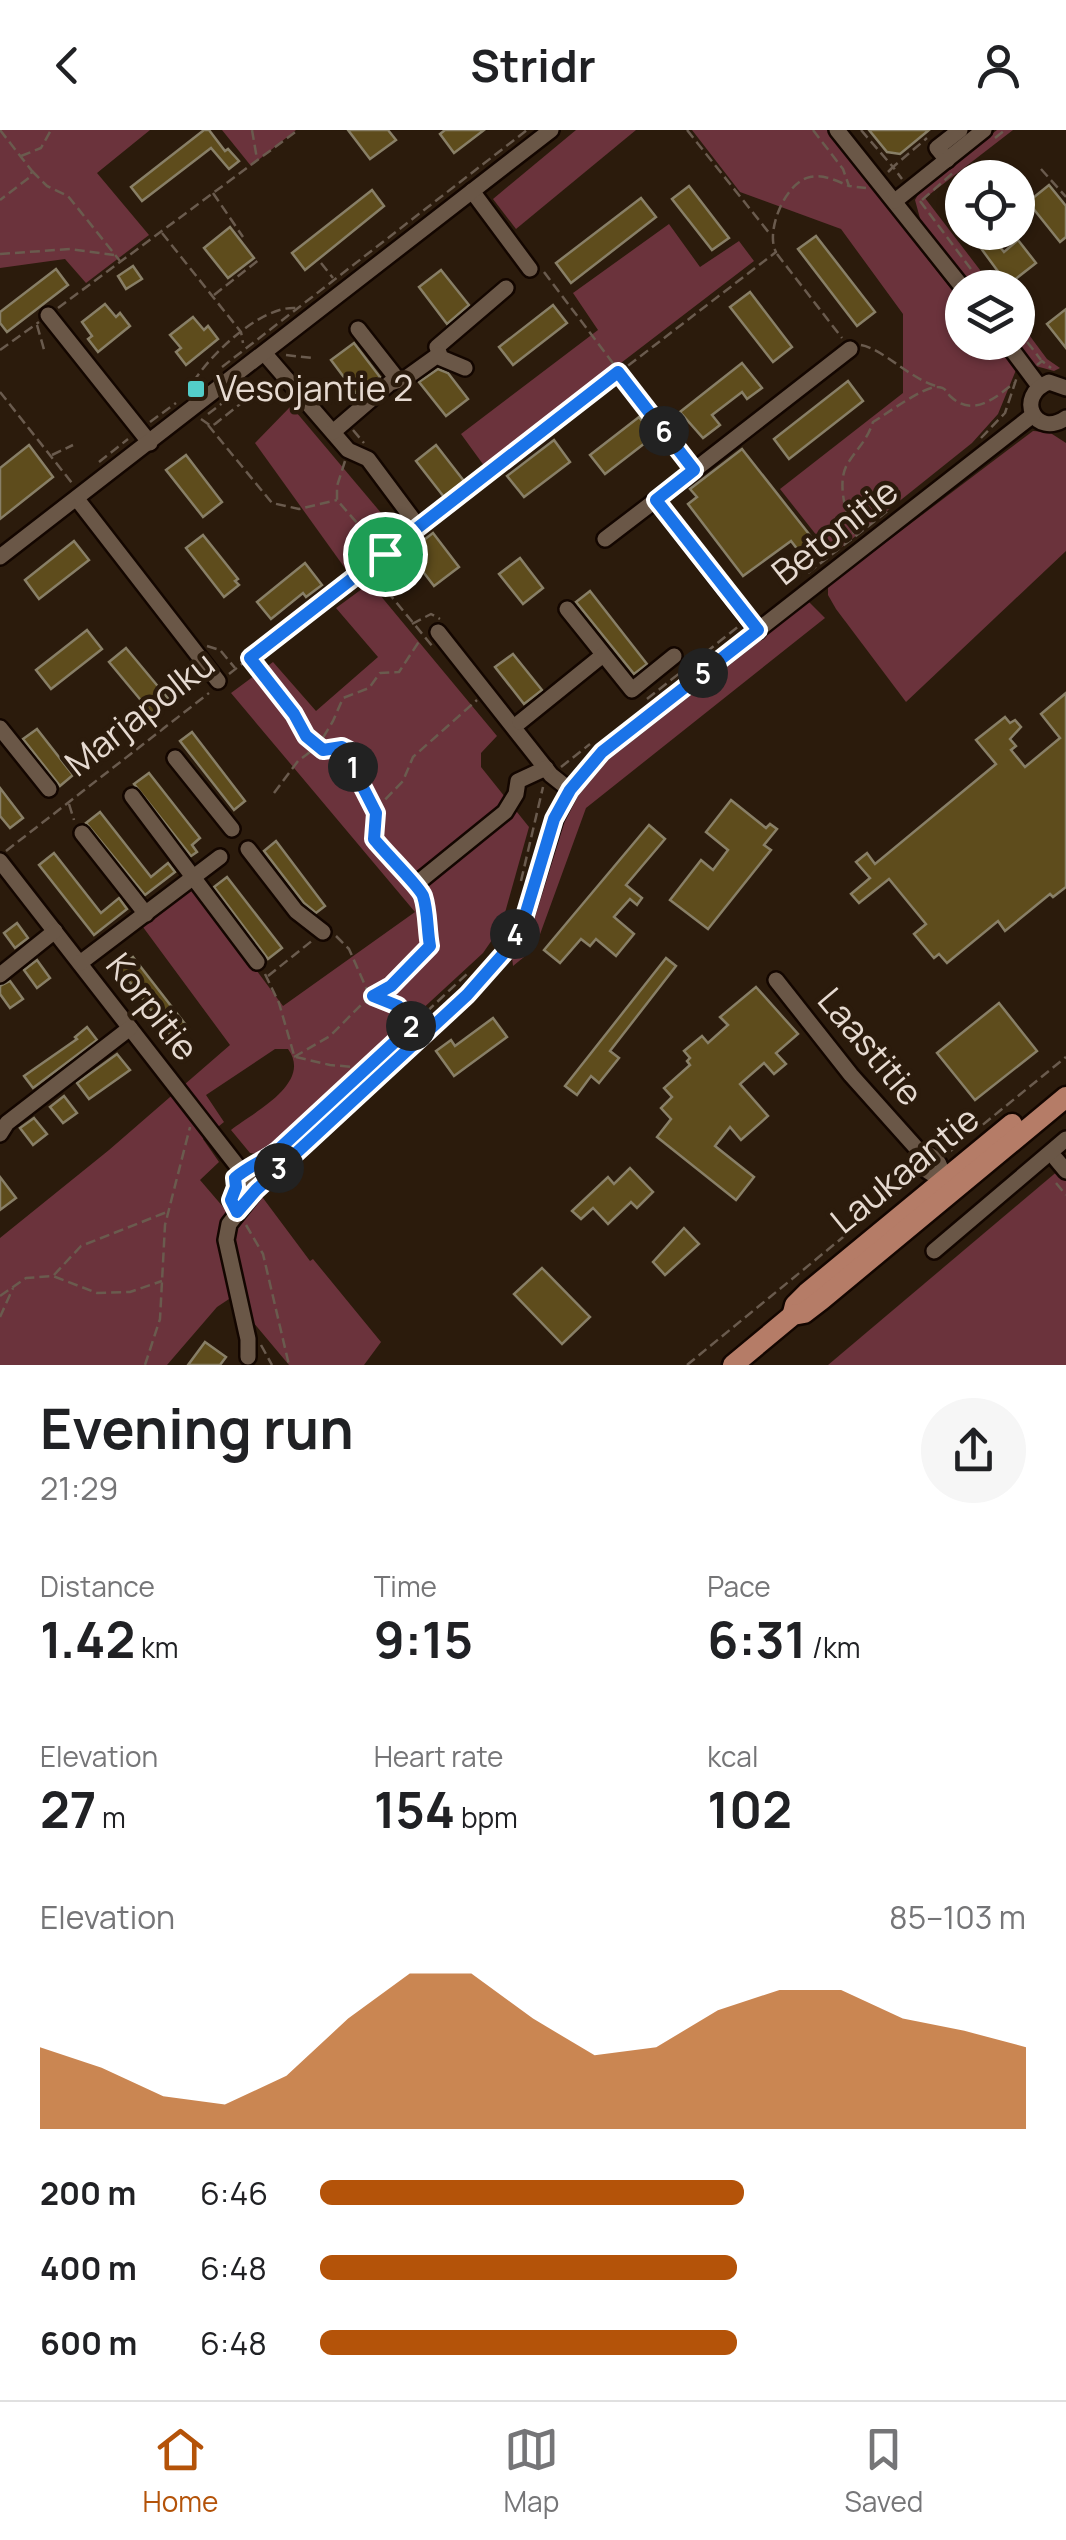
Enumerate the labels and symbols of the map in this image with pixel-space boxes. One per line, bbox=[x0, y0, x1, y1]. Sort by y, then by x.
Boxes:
place label: Vesojantie 2 bbox=[216, 364, 413, 412]
marker: Vesojantie 2 bbox=[185, 378, 207, 400]
pin: 6 bbox=[639, 406, 689, 456]
street label: Betonitie bbox=[761, 467, 907, 596]
pin bbox=[343, 512, 428, 597]
street label: Marjapolku bbox=[55, 640, 224, 787]
pin: 5 bbox=[678, 648, 728, 698]
pin: 1 bbox=[328, 742, 378, 792]
pin: 4 bbox=[490, 909, 540, 959]
street label: Korpitie bbox=[96, 943, 210, 1070]
street label: Laastitie bbox=[807, 977, 934, 1115]
pin: 2 bbox=[386, 1001, 436, 1051]
street label: Laukaantie bbox=[820, 1095, 989, 1244]
pin: 3 bbox=[254, 1143, 304, 1193]

